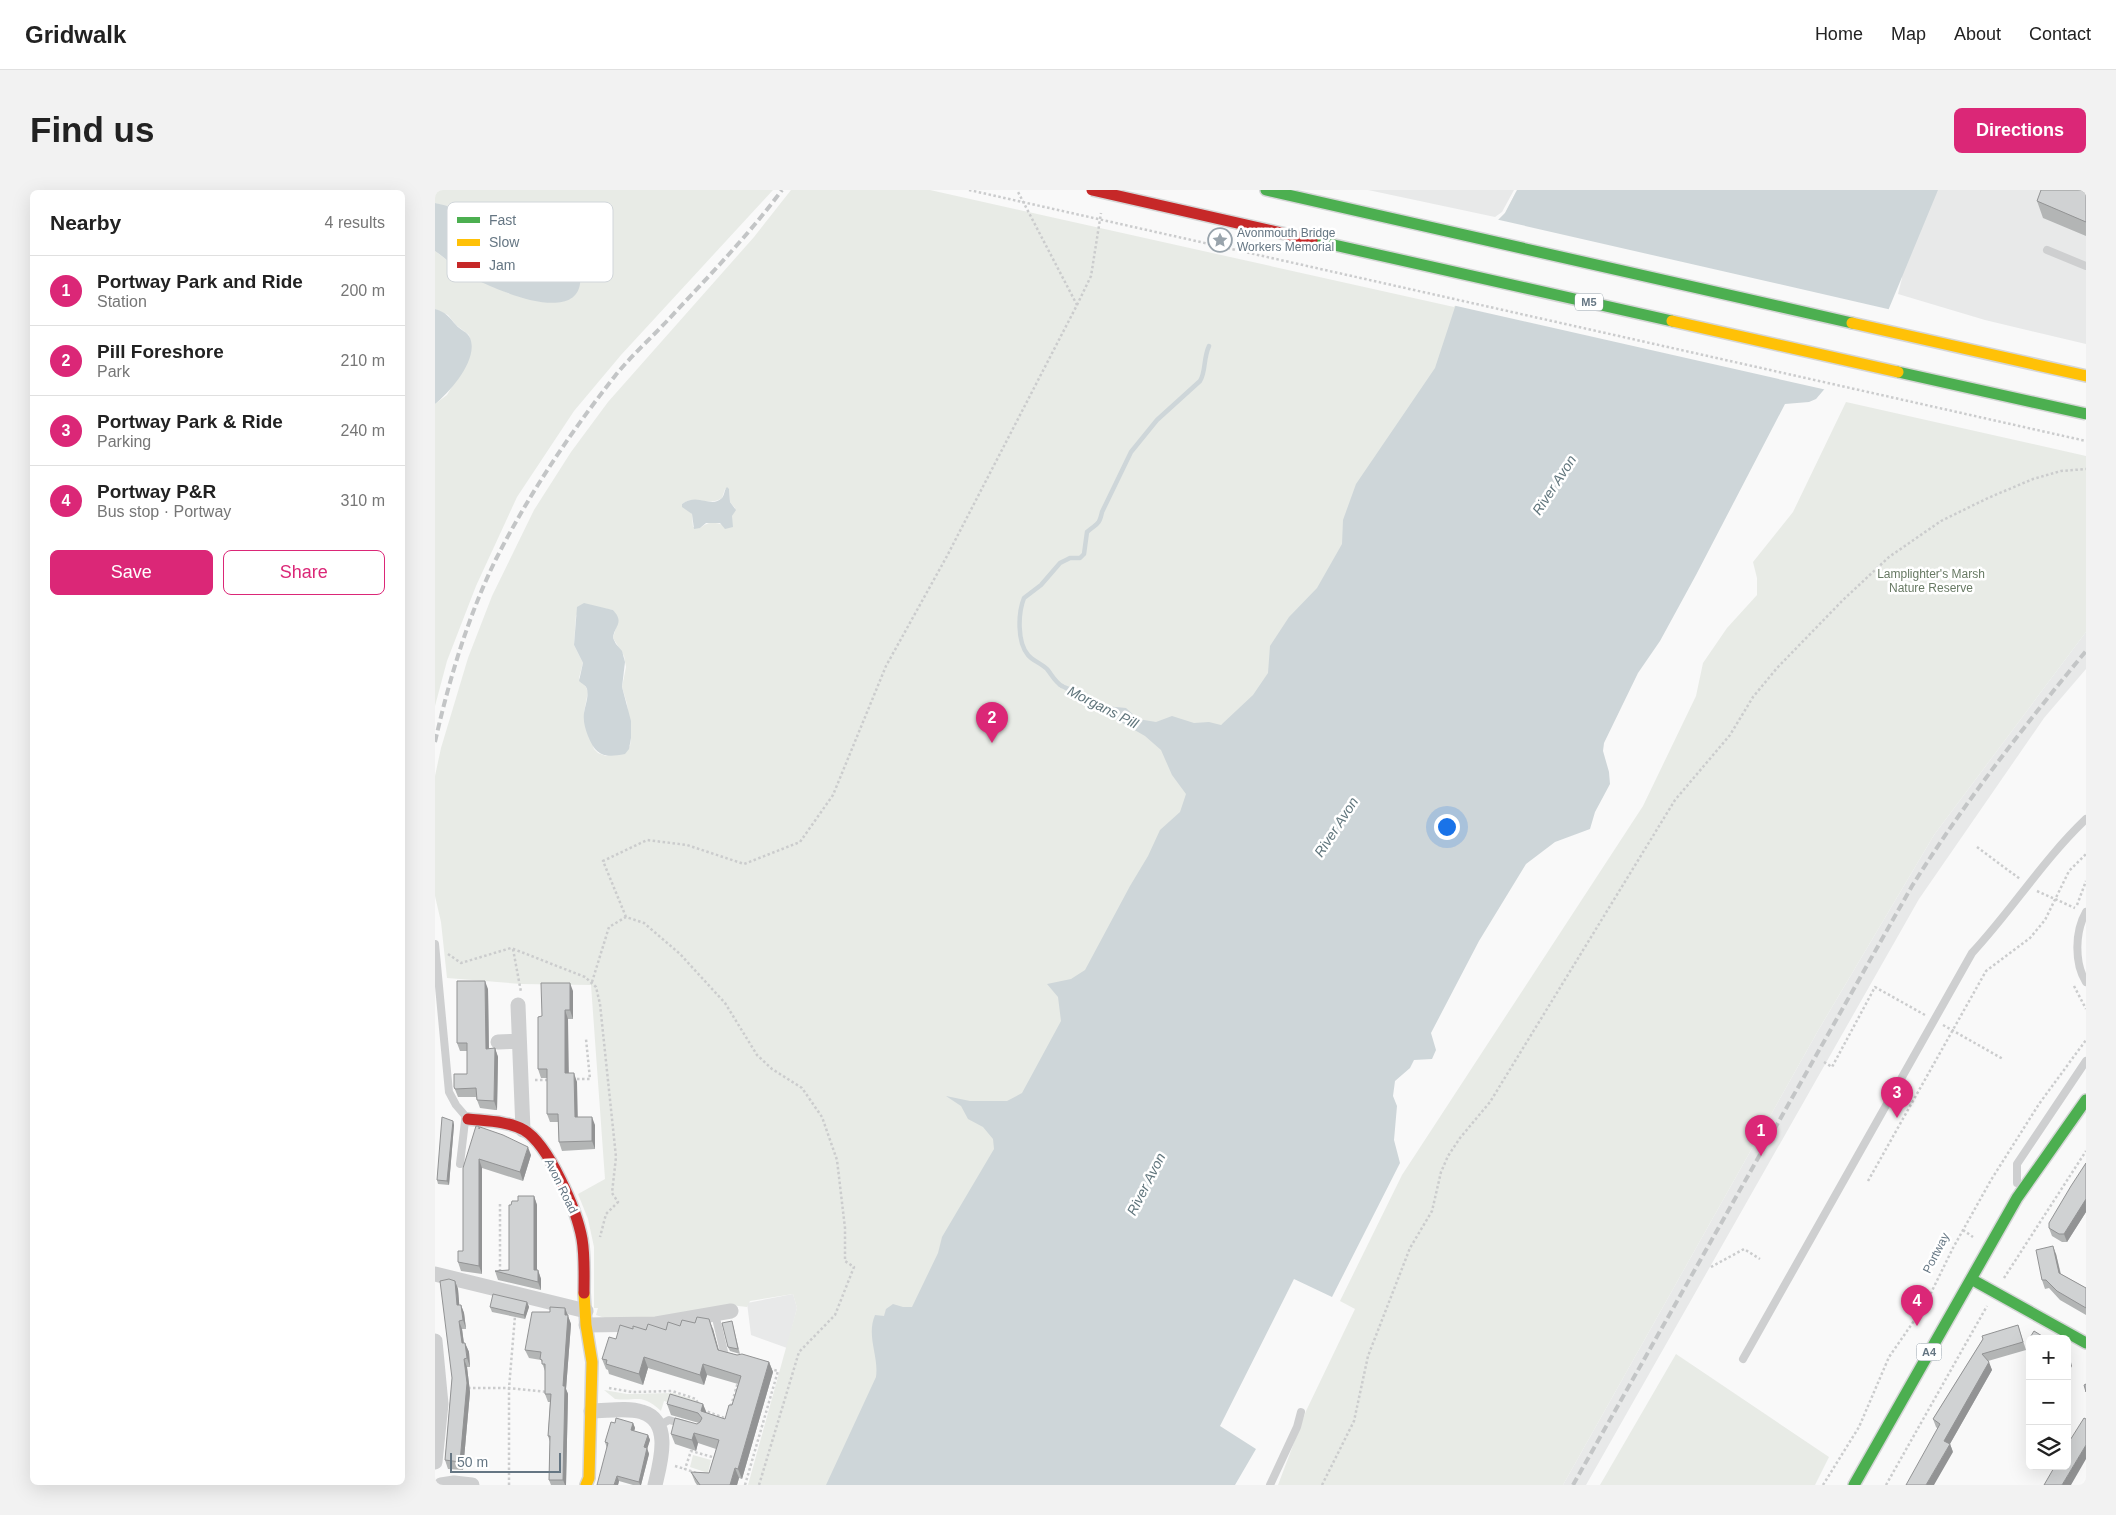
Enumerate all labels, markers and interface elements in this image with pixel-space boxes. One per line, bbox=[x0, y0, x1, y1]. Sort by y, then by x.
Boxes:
text: Gridwalk bbox=[25, 21, 126, 48]
text: Home bbox=[1815, 24, 1863, 44]
text: Map bbox=[1891, 24, 1926, 44]
text: About bbox=[1954, 24, 2001, 44]
text: Contact bbox=[2029, 24, 2091, 44]
button: Directions bbox=[1954, 108, 2086, 153]
text: Find us bbox=[30, 110, 154, 149]
legend bbox=[447, 202, 613, 282]
text: Nearby bbox=[50, 211, 121, 234]
text: Fast bbox=[489, 212, 516, 228]
text: 4 results bbox=[325, 214, 385, 231]
place label: Avonmouth Bridge Workers Memorial bbox=[1237, 226, 1336, 254]
place icon: Avonmouth Bridge Workers Memorial bbox=[1207, 227, 1233, 253]
text: Slow bbox=[489, 234, 520, 250]
text: Jam bbox=[489, 257, 515, 273]
text: Portway Park and Ride bbox=[97, 271, 303, 292]
text: 1 bbox=[62, 282, 70, 299]
text: 200 m bbox=[341, 282, 385, 299]
text: Station bbox=[97, 293, 147, 310]
road number: M5 bbox=[1575, 294, 1603, 310]
text: Pill Foreshore bbox=[97, 341, 224, 362]
text: 2 bbox=[62, 352, 70, 369]
text: 210 m bbox=[341, 352, 385, 369]
text: Park bbox=[97, 363, 130, 380]
text: Portway Park & Ride bbox=[97, 411, 283, 432]
text: 3 bbox=[62, 422, 70, 439]
text: 240 m bbox=[341, 422, 385, 439]
text: Parking bbox=[97, 433, 151, 450]
water label: River Avon bbox=[1529, 452, 1579, 518]
text: Portway P&R bbox=[97, 481, 216, 502]
text: 4 bbox=[62, 492, 70, 509]
text: 310 m bbox=[341, 492, 385, 509]
text: Bus stop · Portway bbox=[97, 503, 231, 520]
button: Save bbox=[50, 550, 213, 595]
button: Share bbox=[223, 550, 385, 595]
park label: Lamplighter's Marsh Nature Reserve bbox=[1877, 567, 1985, 595]
water label: Morgans Pill bbox=[1065, 682, 1142, 732]
pin: 2 bbox=[976, 702, 1008, 743]
water label: River Avon bbox=[1311, 794, 1361, 860]
your location bbox=[1434, 814, 1460, 840]
pin: 3 bbox=[1881, 1077, 1913, 1118]
pin: 1 bbox=[1745, 1115, 1777, 1156]
water label: River Avon bbox=[1124, 1150, 1169, 1218]
street label: Avon Road bbox=[542, 1156, 580, 1216]
street label: Portway bbox=[1920, 1231, 1952, 1275]
pin: 4 bbox=[1901, 1285, 1933, 1326]
map controls bbox=[2026, 1335, 2071, 1470]
button: + bbox=[2026, 1335, 2071, 1380]
road number: A4 bbox=[1917, 1344, 1941, 1360]
button: − bbox=[2026, 1380, 2071, 1425]
button: layers bbox=[2026, 1425, 2071, 1470]
scale bar bbox=[450, 1450, 561, 1473]
text: 50 m bbox=[457, 1454, 488, 1470]

